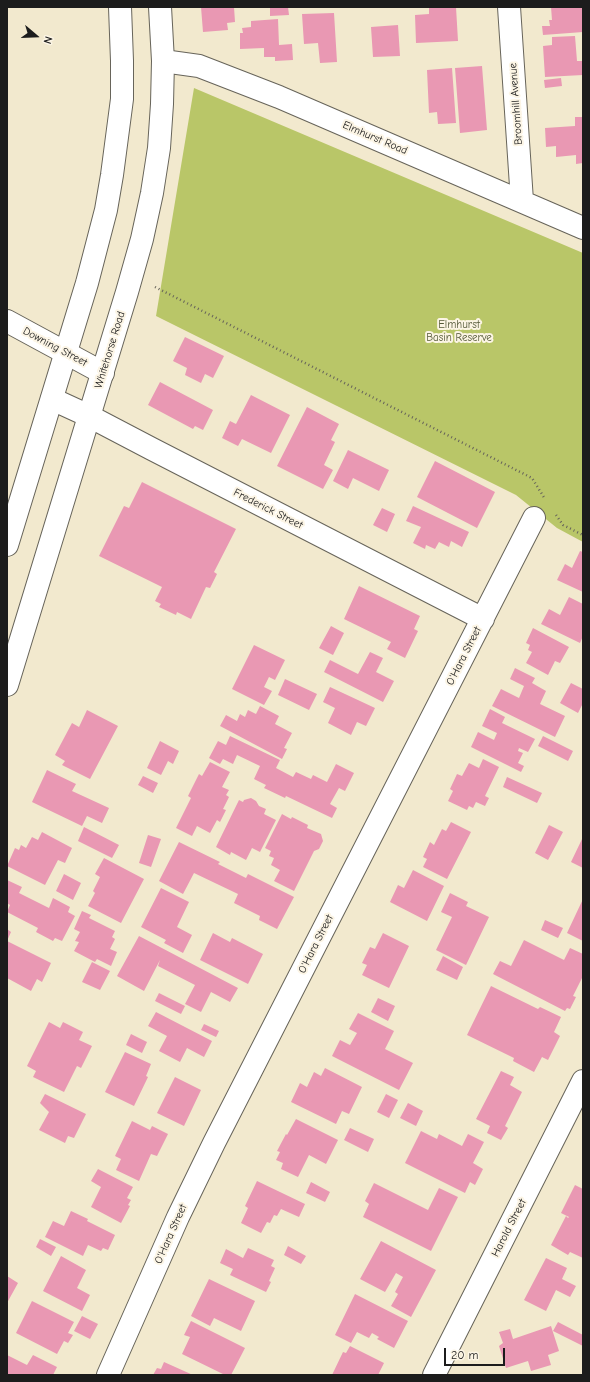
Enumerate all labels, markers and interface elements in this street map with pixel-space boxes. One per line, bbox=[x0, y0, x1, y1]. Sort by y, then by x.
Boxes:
north arrow bbox=[16, 16, 56, 56]
text: N bbox=[41, 35, 55, 46]
street label: Broomhill Avenue bbox=[507, 63, 525, 145]
street label: Elmhurst Road bbox=[341, 118, 409, 158]
street label: Whitehorse Road bbox=[92, 310, 128, 390]
park label: Elmhurst Basin Reserve bbox=[426, 318, 492, 344]
street label: Downing Street bbox=[21, 325, 89, 369]
street label: Frederick Street bbox=[231, 486, 305, 532]
street label: O'Hara Street bbox=[444, 625, 484, 687]
street label: O'Hara Street bbox=[296, 913, 336, 975]
street label: Harold Street bbox=[489, 1197, 529, 1259]
street label: O'Hara Street bbox=[152, 1202, 190, 1266]
scale bar bbox=[446, 1340, 507, 1366]
text: 20 m bbox=[451, 1348, 479, 1362]

